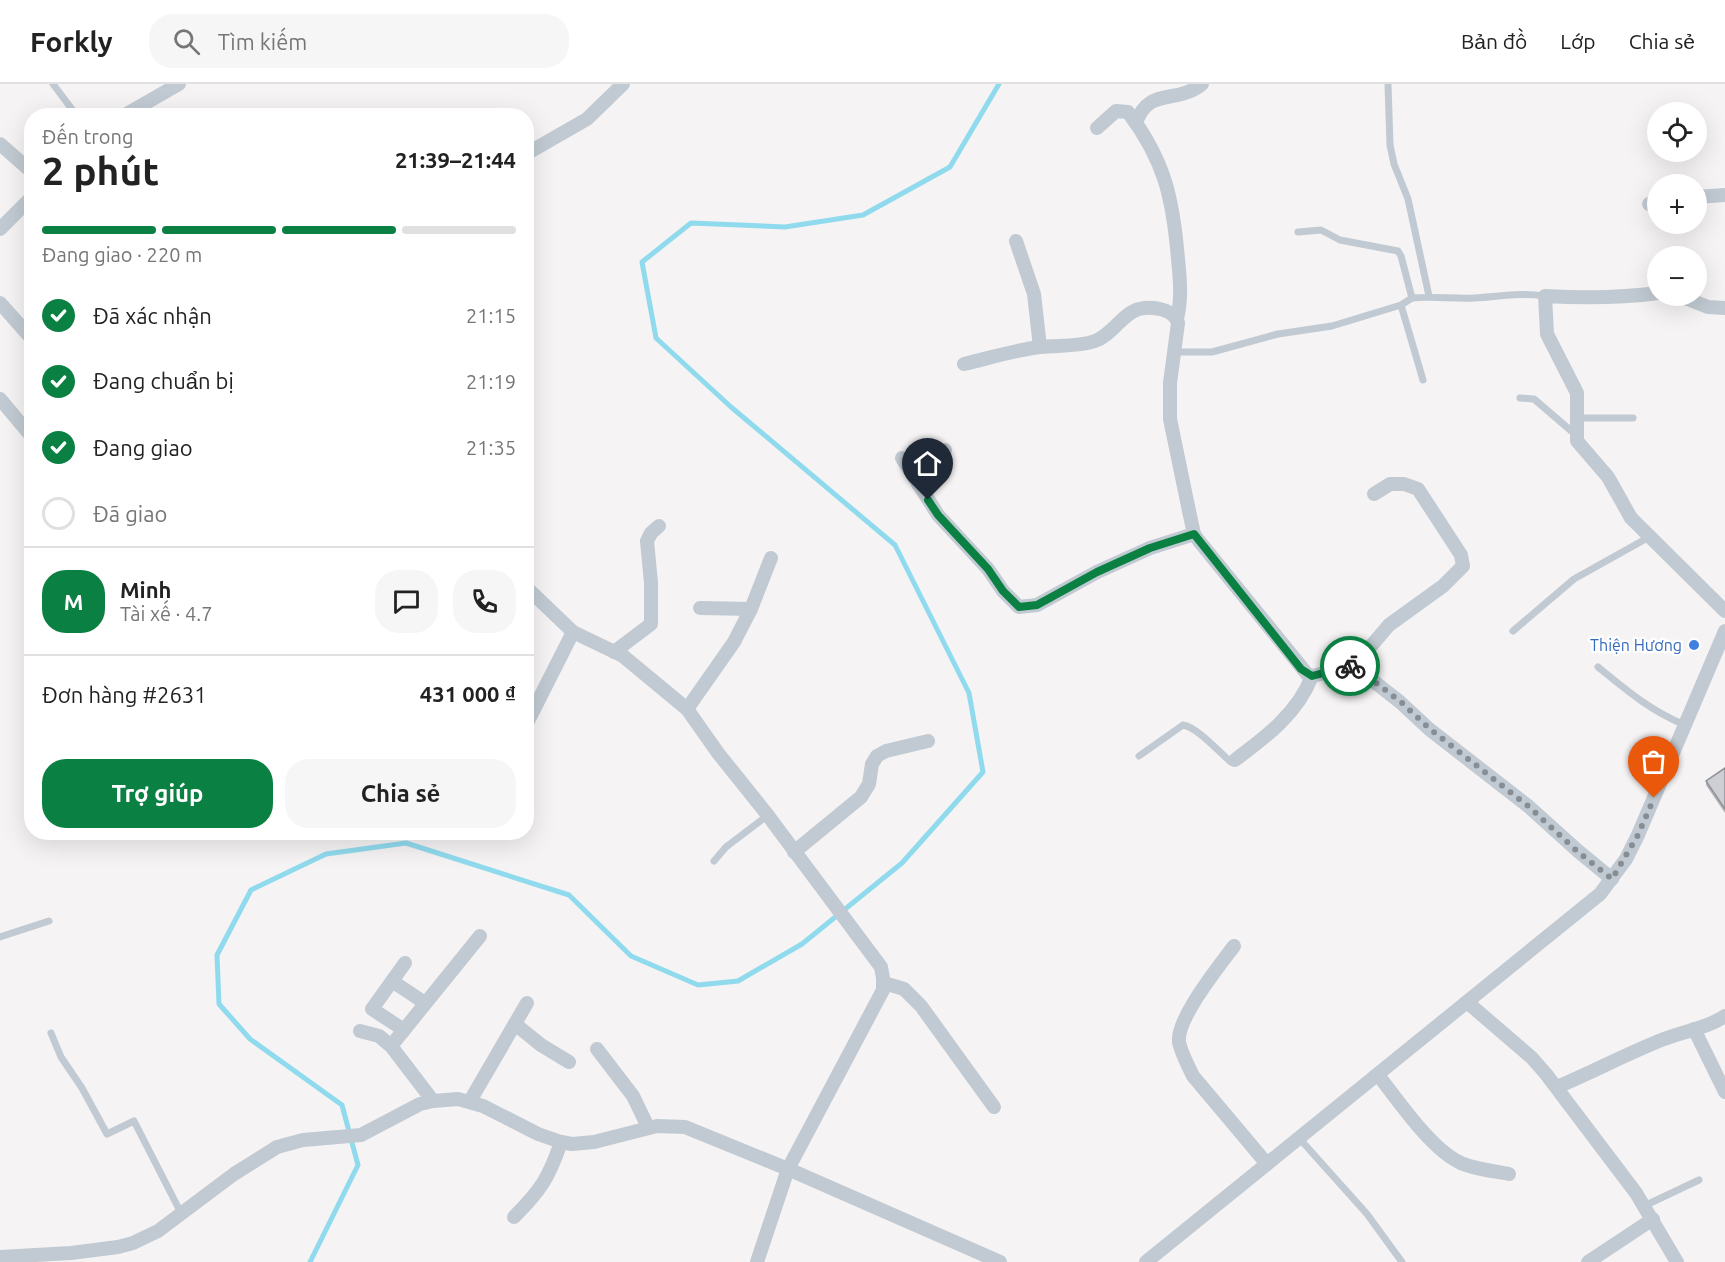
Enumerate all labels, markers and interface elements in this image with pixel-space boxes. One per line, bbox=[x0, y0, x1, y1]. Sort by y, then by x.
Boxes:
search box bbox=[149, 14, 569, 68]
icon: search bbox=[170, 25, 203, 58]
text: Forkly bbox=[30, 26, 113, 57]
text: Tìm kiếm bbox=[218, 29, 307, 54]
text: Bản đồ bbox=[1461, 29, 1527, 53]
text: Lớp bbox=[1560, 29, 1596, 53]
text: Chia sẻ bbox=[1629, 29, 1695, 53]
map controls bbox=[1647, 102, 1707, 306]
button: locate bbox=[1647, 102, 1707, 162]
text: Đến trong bbox=[42, 125, 133, 148]
text: 21:39–21:44 bbox=[395, 147, 516, 172]
text: 2 phút bbox=[42, 149, 159, 192]
button: + bbox=[1647, 174, 1707, 234]
text: Đang giao · 220 m bbox=[42, 243, 202, 266]
button: − bbox=[1647, 246, 1707, 306]
icon: check bbox=[42, 299, 75, 332]
text: Đã xác nhận bbox=[93, 303, 212, 328]
text: 21:15 bbox=[466, 304, 516, 327]
icon: check bbox=[42, 365, 75, 398]
text: Đang chuẩn bị bbox=[93, 368, 234, 393]
text: 21:19 bbox=[466, 370, 516, 393]
icon: check bbox=[42, 431, 75, 464]
text: Đang giao bbox=[93, 435, 193, 460]
text: 21:35 bbox=[466, 436, 516, 459]
pin bbox=[902, 438, 953, 500]
icon: home bbox=[911, 447, 944, 480]
text: Đã giao bbox=[93, 501, 167, 526]
button: chat bbox=[375, 570, 438, 633]
button: phone bbox=[453, 570, 516, 633]
text: Minh bbox=[120, 577, 171, 602]
text: M bbox=[64, 589, 83, 614]
text: Tài xế · 4.7 bbox=[120, 602, 213, 625]
courier bbox=[1320, 636, 1380, 696]
place label: Thiện Hương bbox=[1590, 636, 1682, 654]
marker: Thiện Hương bbox=[1687, 638, 1701, 652]
icon: bike bbox=[1334, 650, 1367, 683]
text: 431 000 ₫ bbox=[420, 681, 516, 706]
text: Đơn hàng #2631 bbox=[42, 682, 207, 707]
pin bbox=[1628, 736, 1679, 798]
icon: bag bbox=[1637, 745, 1670, 778]
button: Trợ giúp bbox=[42, 759, 273, 828]
button: Chia sẻ bbox=[285, 759, 516, 828]

